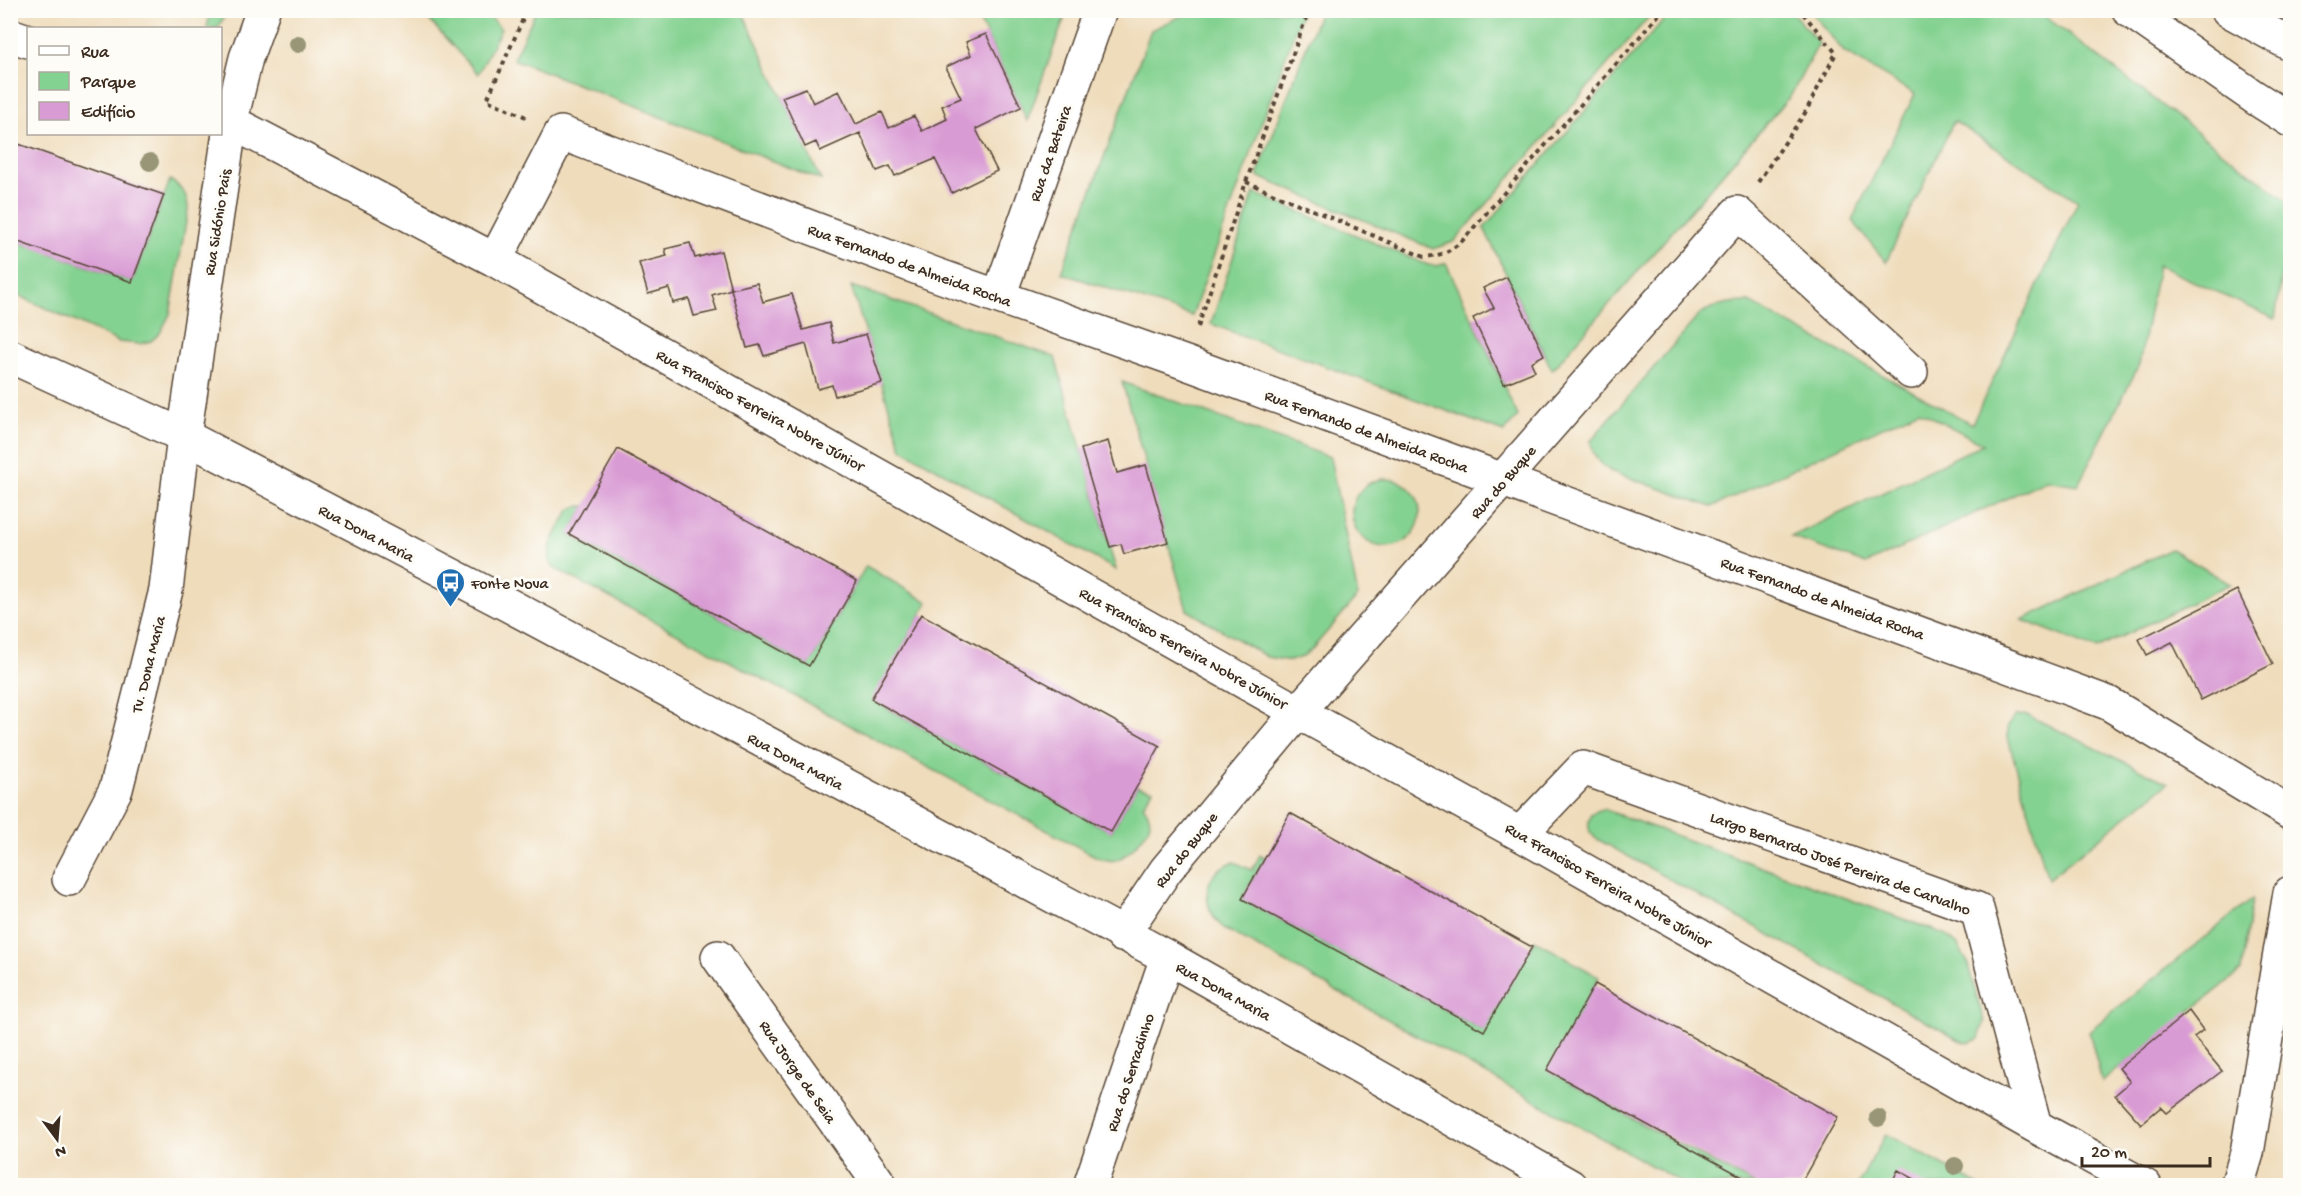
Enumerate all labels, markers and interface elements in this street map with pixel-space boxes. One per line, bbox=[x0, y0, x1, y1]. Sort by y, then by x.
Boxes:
legend bbox=[27, 27, 222, 135]
text: Rua bbox=[81, 43, 110, 64]
text: Parque bbox=[80, 73, 137, 94]
street label: Rua da Bateira bbox=[1027, 102, 1078, 205]
text: Edifício bbox=[81, 103, 135, 124]
street label: Rua Sidónio Pais bbox=[202, 167, 237, 277]
street label: Rua Fernando de Almeida Rocha bbox=[804, 222, 1014, 313]
street label: Rua Francisco Ferreira Nobre Júnior bbox=[652, 347, 868, 478]
street label: Rua Fernando de Almeida Rocha bbox=[1261, 388, 1471, 479]
street label: Rua do Buque bbox=[1468, 442, 1542, 524]
street label: Rua Dona Maria bbox=[314, 502, 417, 569]
street label: Rua Fernando de Almeida Rocha bbox=[1717, 555, 1927, 646]
bus stop icon: Fonte Nova bbox=[434, 566, 466, 608]
place label: Fonte Nova bbox=[470, 576, 549, 595]
street label: Rua Francisco Ferreira Nobre Júnior bbox=[1075, 585, 1291, 716]
street label: Tv. Dona Maria bbox=[129, 613, 172, 716]
street label: Rua Dona Maria bbox=[743, 730, 846, 797]
street label: Rua do Buque bbox=[1152, 809, 1224, 893]
street label: Largo Bernardo José Pereira de Carvalho bbox=[1707, 809, 1973, 921]
street label: Rua Francisco Ferreira Nobre Júnior bbox=[1501, 820, 1715, 955]
street label: Rua Dona Maria bbox=[1172, 959, 1274, 1028]
street label: Rua do Serradinho bbox=[1104, 1012, 1160, 1135]
street label: Rua Jorge de Seia bbox=[753, 1018, 839, 1129]
north arrow bbox=[27, 1109, 87, 1169]
scale bar bbox=[2082, 1130, 2210, 1168]
text: N bbox=[52, 1139, 68, 1161]
text: 20 m bbox=[2091, 1143, 2127, 1164]

